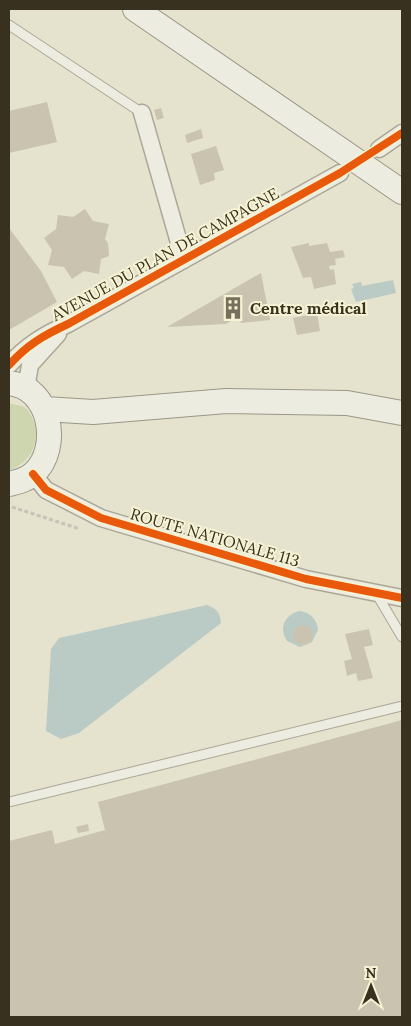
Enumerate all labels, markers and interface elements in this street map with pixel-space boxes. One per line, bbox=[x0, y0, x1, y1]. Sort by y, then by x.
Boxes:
street label: AVENUE DU PLAN DE CAMPAGNE bbox=[47, 183, 282, 325]
building icon: Centre médical bbox=[220, 295, 246, 321]
place label: Centre médical bbox=[250, 298, 366, 318]
street label: ROUTE NATIONALE 113 bbox=[128, 503, 302, 571]
north arrow bbox=[346, 961, 396, 1011]
text: N bbox=[366, 964, 377, 982]

